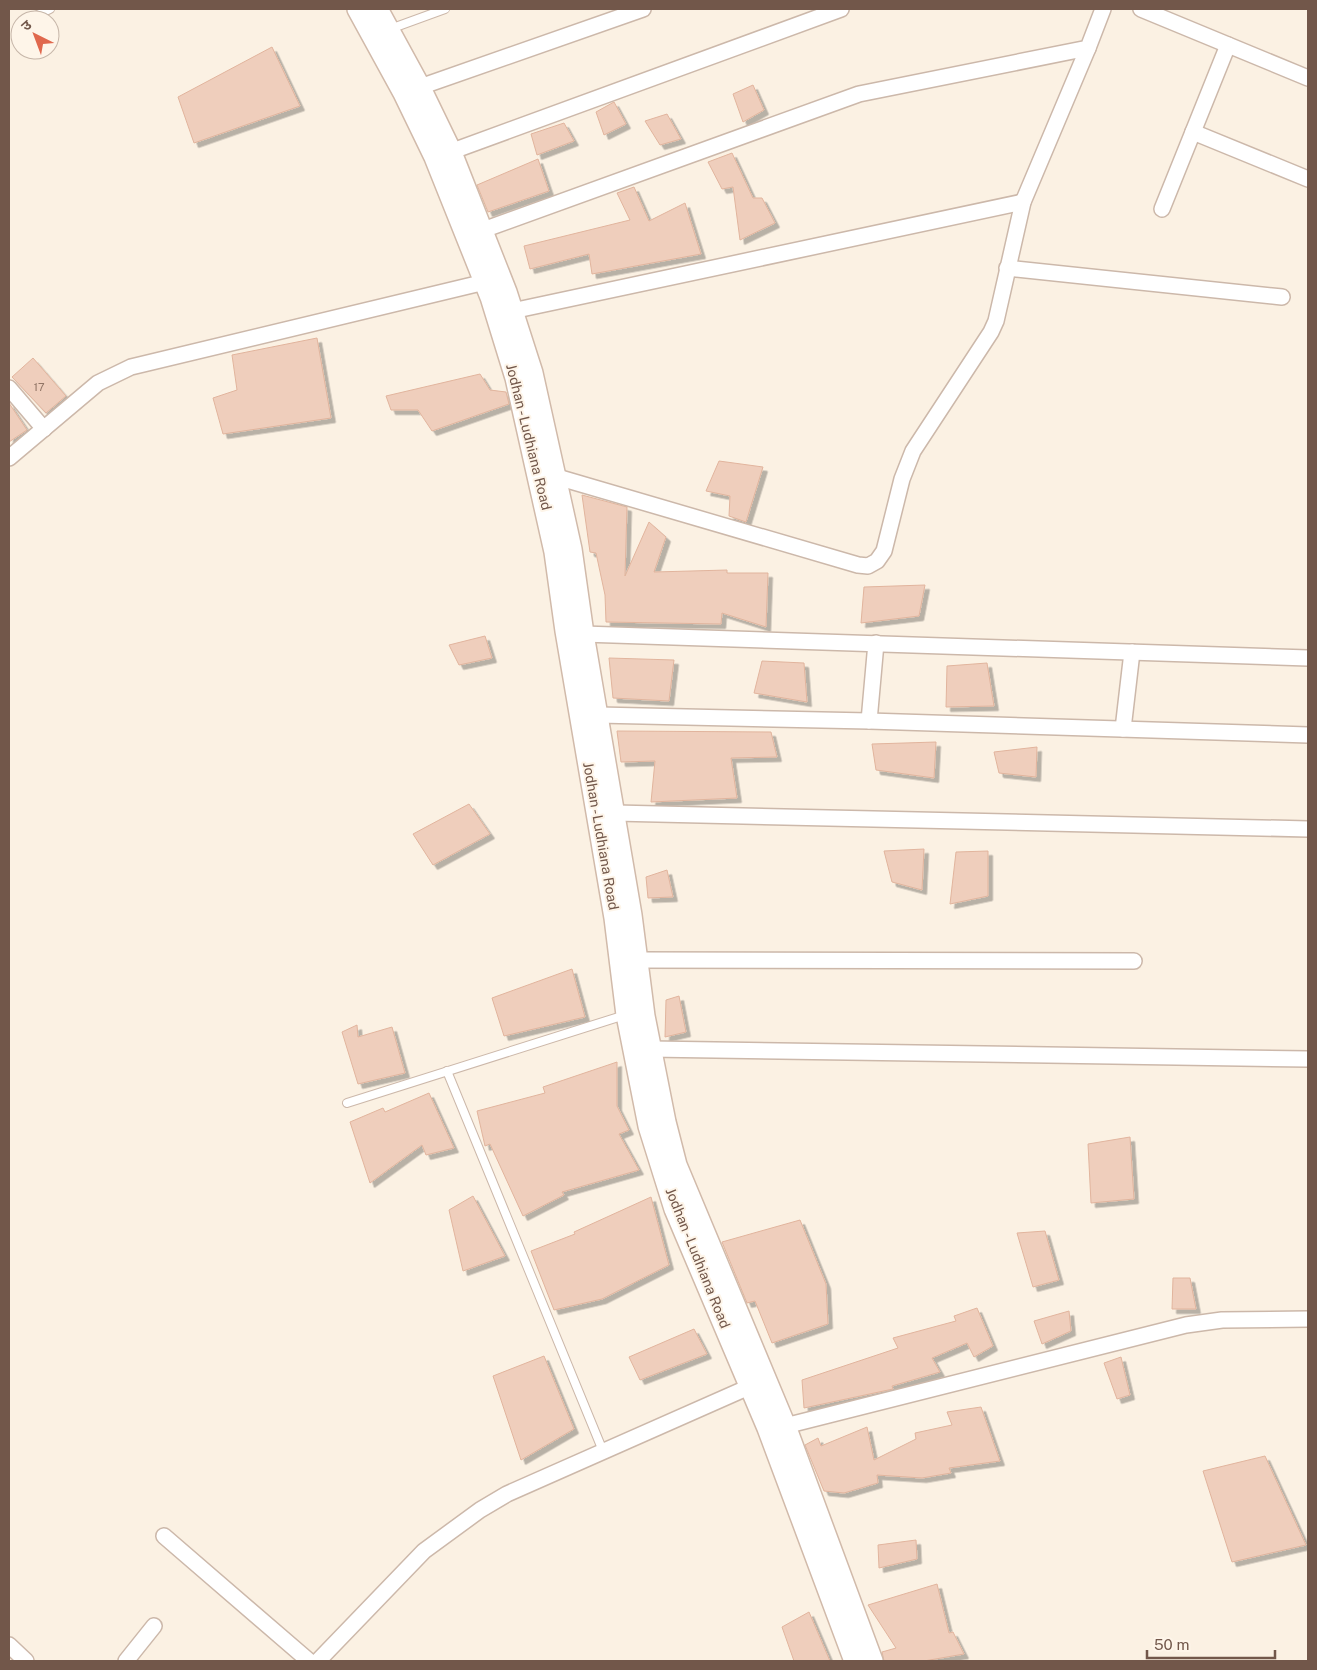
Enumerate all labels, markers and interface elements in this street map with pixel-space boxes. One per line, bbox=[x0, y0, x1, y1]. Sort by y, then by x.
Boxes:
north arrow bbox=[10, 10, 60, 60]
text: उ bbox=[18, 16, 35, 34]
street label: Jodhan - Ludhiana Road bbox=[503, 362, 555, 512]
house number: 17 bbox=[33, 381, 45, 393]
street label: Jodhan - Ludhiana Road bbox=[580, 761, 622, 911]
street label: Jodhan - Ludhiana Road bbox=[662, 1185, 734, 1331]
scale bar bbox=[1147, 1628, 1274, 1660]
text: 50 m bbox=[1154, 1636, 1189, 1653]

